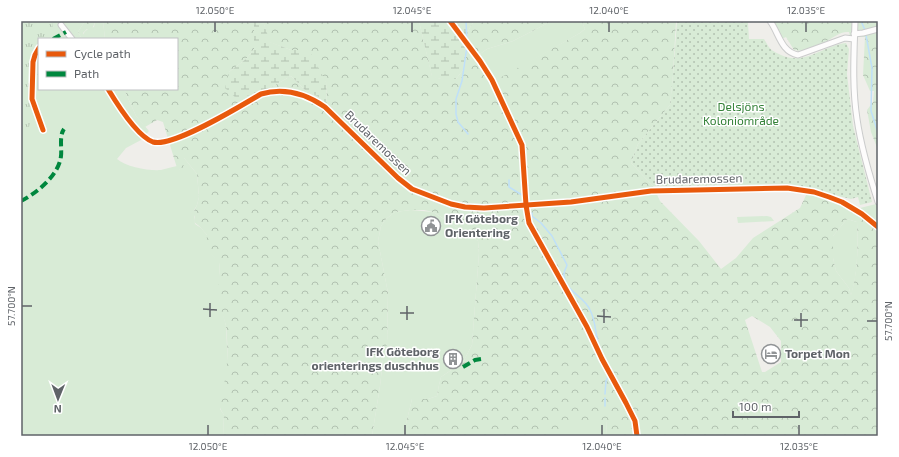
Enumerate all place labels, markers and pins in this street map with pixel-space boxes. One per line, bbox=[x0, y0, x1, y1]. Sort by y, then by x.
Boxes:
place label: IFK Göteborg Orientering bbox=[445, 211, 518, 239]
public building icon: IFK Göteborg Orientering bbox=[420, 215, 442, 237]
hotel icon: Torpet Mon bbox=[760, 343, 782, 365]
place label: IFK Göteborg orienterings duschhus bbox=[312, 344, 439, 372]
place label: Torpet Mon bbox=[785, 346, 850, 360]
building icon: IFK Göteborg orienterings duschhus bbox=[442, 348, 464, 370]

